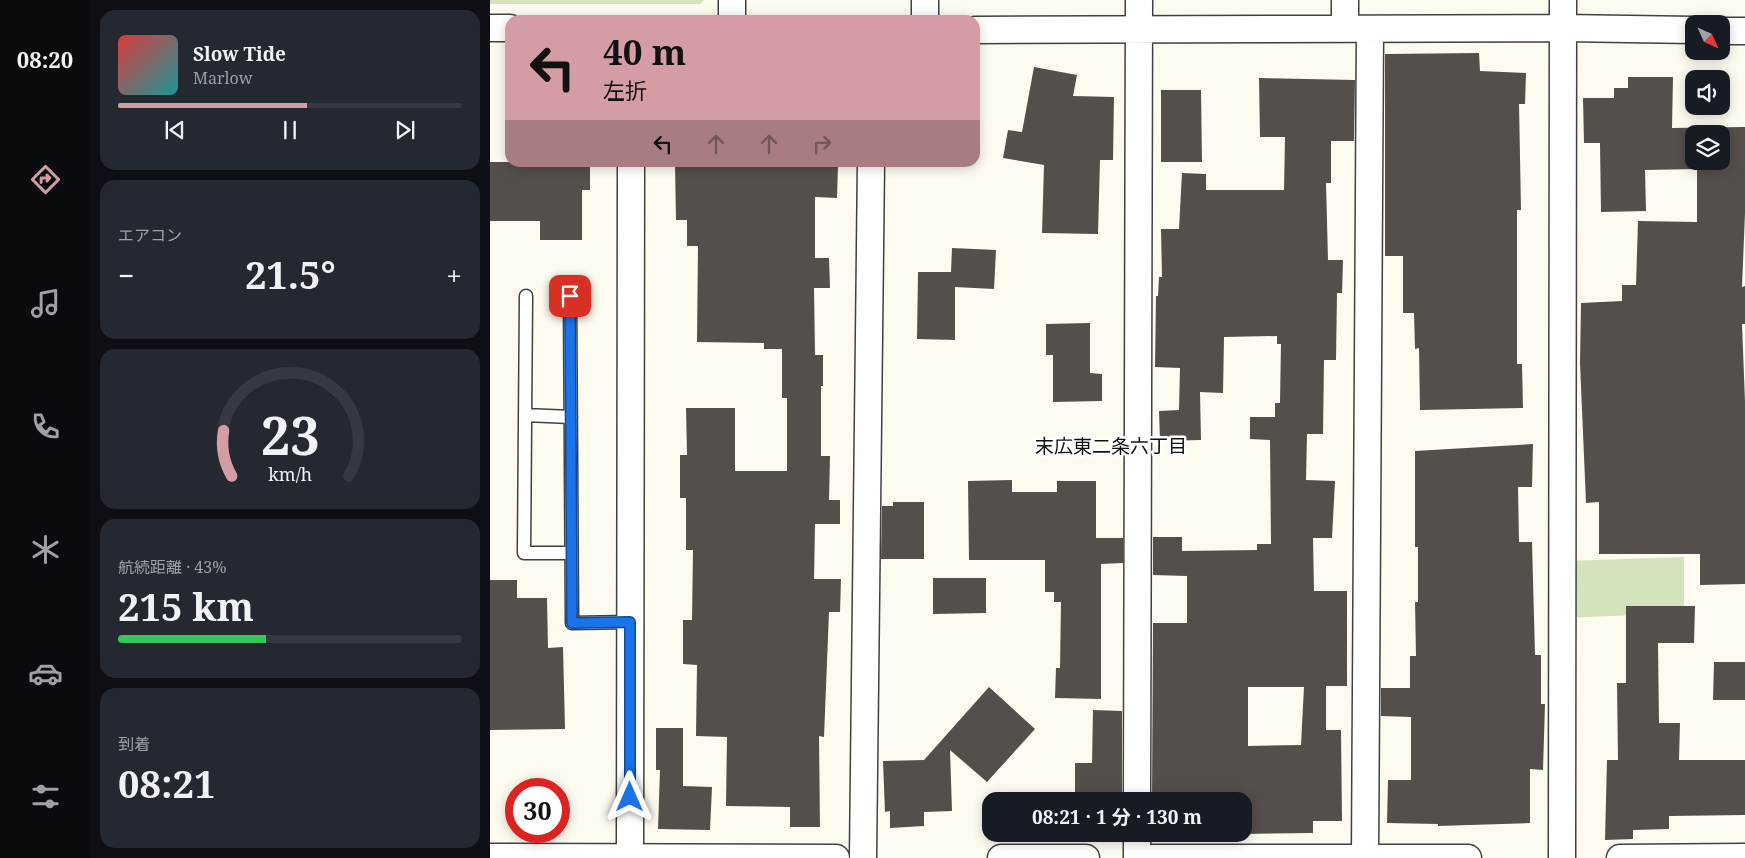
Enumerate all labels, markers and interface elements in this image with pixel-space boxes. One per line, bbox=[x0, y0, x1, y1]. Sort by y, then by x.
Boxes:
north arrow bbox=[1685, 15, 1730, 60]
map controls bbox=[1685, 15, 1730, 170]
text: 40 m bbox=[603, 28, 686, 75]
icon: left bbox=[520, 35, 585, 100]
text: Slow Tide bbox=[193, 41, 286, 67]
text: 08:20 bbox=[17, 44, 73, 74]
text: Marlow bbox=[193, 67, 253, 89]
button: sound bbox=[1685, 70, 1730, 115]
text: 左折 bbox=[603, 75, 647, 105]
icon: previous bbox=[161, 116, 189, 144]
icon: pause bbox=[276, 116, 304, 144]
icon: next bbox=[391, 116, 419, 144]
button: layers bbox=[1685, 125, 1730, 170]
icon: left bbox=[649, 130, 677, 158]
icon: ahead bbox=[702, 130, 730, 158]
icon: ahead bbox=[755, 130, 783, 158]
icon: right bbox=[808, 130, 836, 158]
icon: directions bbox=[28, 162, 63, 197]
text: エアコン bbox=[118, 224, 182, 246]
text: 21.5° bbox=[245, 248, 336, 300]
text: − bbox=[118, 256, 134, 294]
text: + bbox=[446, 256, 462, 294]
pin bbox=[549, 275, 591, 317]
icon: arrive bbox=[556, 282, 584, 310]
icon: music bbox=[28, 286, 63, 321]
text: 23 bbox=[261, 399, 319, 470]
icon: phone bbox=[28, 409, 63, 444]
district label: 末広東二条六丁目 bbox=[1035, 433, 1187, 459]
text: km/h bbox=[268, 462, 312, 486]
icon: climate bbox=[28, 532, 63, 567]
text: 航続距離 · 43% bbox=[118, 556, 227, 578]
text: 215 km bbox=[118, 580, 254, 632]
icon: car bbox=[28, 656, 63, 691]
text: 到着 bbox=[118, 733, 150, 755]
text: 08:21 bbox=[118, 757, 215, 809]
position arrow bbox=[603, 770, 655, 822]
speed limit sign: 30 bbox=[505, 778, 570, 843]
icon: filters bbox=[28, 779, 63, 814]
text: 08:21 · 1 分 · 130 m bbox=[1032, 804, 1202, 830]

